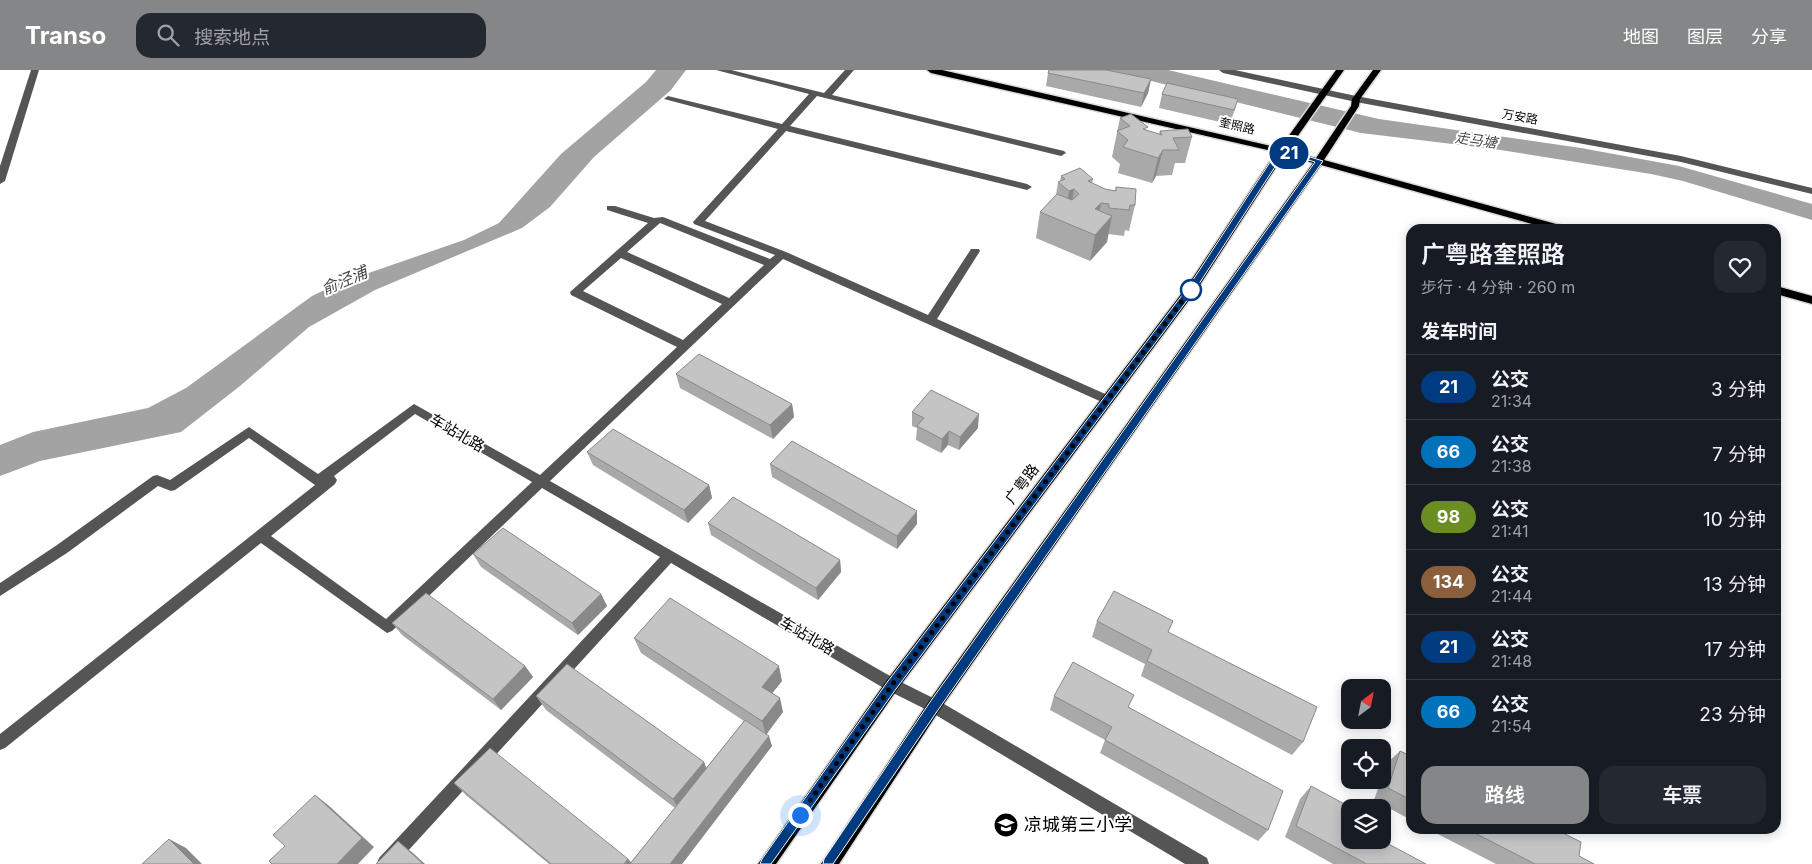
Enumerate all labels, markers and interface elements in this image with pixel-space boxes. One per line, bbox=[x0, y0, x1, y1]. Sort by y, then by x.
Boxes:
search box bbox=[136, 13, 486, 58]
text: Transo bbox=[25, 21, 106, 50]
icon: search bbox=[154, 21, 182, 49]
text: 搜索地点 bbox=[194, 26, 270, 49]
text: 地图 bbox=[1623, 26, 1659, 47]
text: 图层 bbox=[1687, 26, 1723, 47]
text: 分享 bbox=[1751, 26, 1787, 47]
street label: 万安路 bbox=[1501, 106, 1539, 127]
street label: 奎照路 bbox=[1218, 114, 1256, 137]
water label: 走马塘 bbox=[1454, 128, 1500, 151]
line badge: 21 bbox=[1266, 137, 1312, 169]
text: 21 bbox=[1279, 142, 1299, 163]
text: 广粤路奎照路 bbox=[1421, 240, 1565, 269]
button: heart bbox=[1714, 241, 1766, 293]
water label: 俞泾浦 bbox=[318, 260, 373, 299]
text: 步行 · 4 分钟 · 260 m bbox=[1421, 277, 1575, 297]
unlabelled marker bbox=[1180, 279, 1202, 301]
text: 发车时间 bbox=[1421, 320, 1497, 343]
text: 公交 bbox=[1491, 368, 1529, 391]
text: 21 bbox=[1439, 376, 1458, 397]
text: 3 分钟 bbox=[1711, 378, 1766, 401]
text: 21:34 bbox=[1491, 391, 1532, 411]
street label: 车站北路 bbox=[427, 409, 488, 456]
text: 公交 bbox=[1491, 433, 1529, 456]
text: 66 bbox=[1437, 441, 1460, 462]
text: 7 分钟 bbox=[1712, 443, 1766, 466]
text: 21:38 bbox=[1491, 456, 1532, 476]
street label: 广粤路 bbox=[1000, 460, 1043, 507]
text: 公交 bbox=[1491, 498, 1529, 521]
text: 98 bbox=[1437, 506, 1460, 527]
text: 10 分钟 bbox=[1703, 508, 1766, 531]
text: 21:41 bbox=[1491, 521, 1528, 541]
text: 公交 bbox=[1491, 563, 1529, 586]
text: 134 bbox=[1433, 571, 1464, 592]
text: 13 分钟 bbox=[1703, 573, 1766, 596]
text: 21:44 bbox=[1491, 586, 1533, 606]
street label: 车站北路 bbox=[777, 612, 838, 659]
text: 公交 bbox=[1491, 628, 1529, 651]
text: 21 bbox=[1439, 636, 1458, 657]
text: 17 分钟 bbox=[1704, 638, 1766, 661]
text: 21:48 bbox=[1491, 651, 1532, 671]
north arrow bbox=[1341, 679, 1391, 729]
map controls bbox=[1341, 679, 1391, 849]
text: 公交 bbox=[1491, 693, 1529, 716]
text: 66 bbox=[1437, 701, 1460, 722]
text: 23 分钟 bbox=[1699, 703, 1766, 726]
text: 21:54 bbox=[1491, 716, 1532, 736]
button: locate bbox=[1341, 739, 1391, 789]
button: 路线 bbox=[1421, 766, 1589, 824]
button: 车票 bbox=[1599, 766, 1766, 824]
button: layers bbox=[1341, 799, 1391, 849]
your location bbox=[788, 803, 813, 828]
school or university icon: 凉城第三小学 bbox=[993, 812, 1019, 838]
place label: 凉城第三小学 bbox=[1024, 814, 1132, 835]

